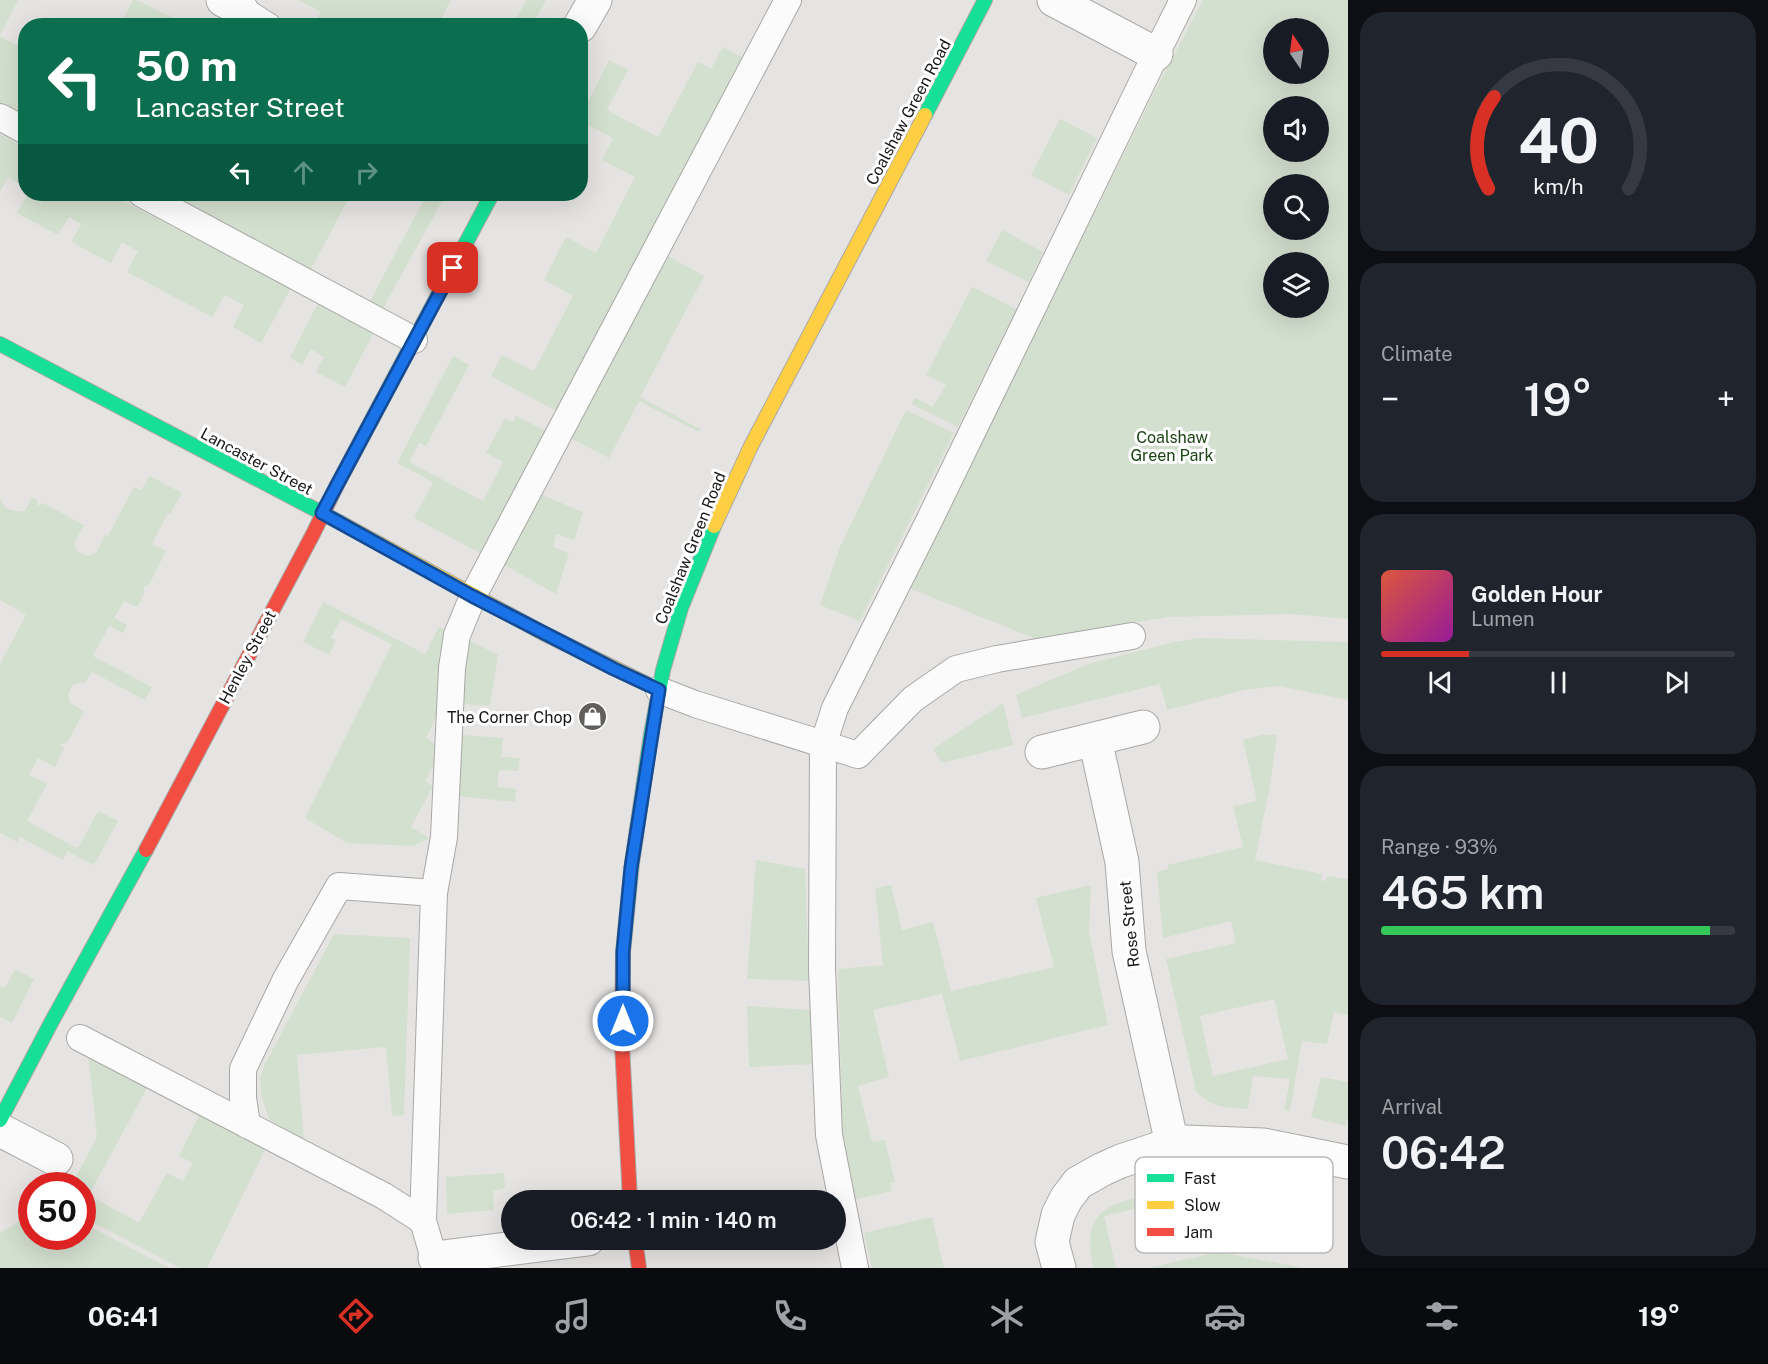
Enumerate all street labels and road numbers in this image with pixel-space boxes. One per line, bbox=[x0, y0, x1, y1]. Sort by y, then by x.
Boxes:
street label: Coalshaw Green Road bbox=[862, 36, 955, 188]
street label: Lancaster Street bbox=[197, 424, 316, 499]
street label: Coalshaw Green Road bbox=[651, 469, 730, 627]
street label: Henley Street bbox=[215, 607, 280, 707]
street label: Rose Street bbox=[1115, 880, 1144, 968]

